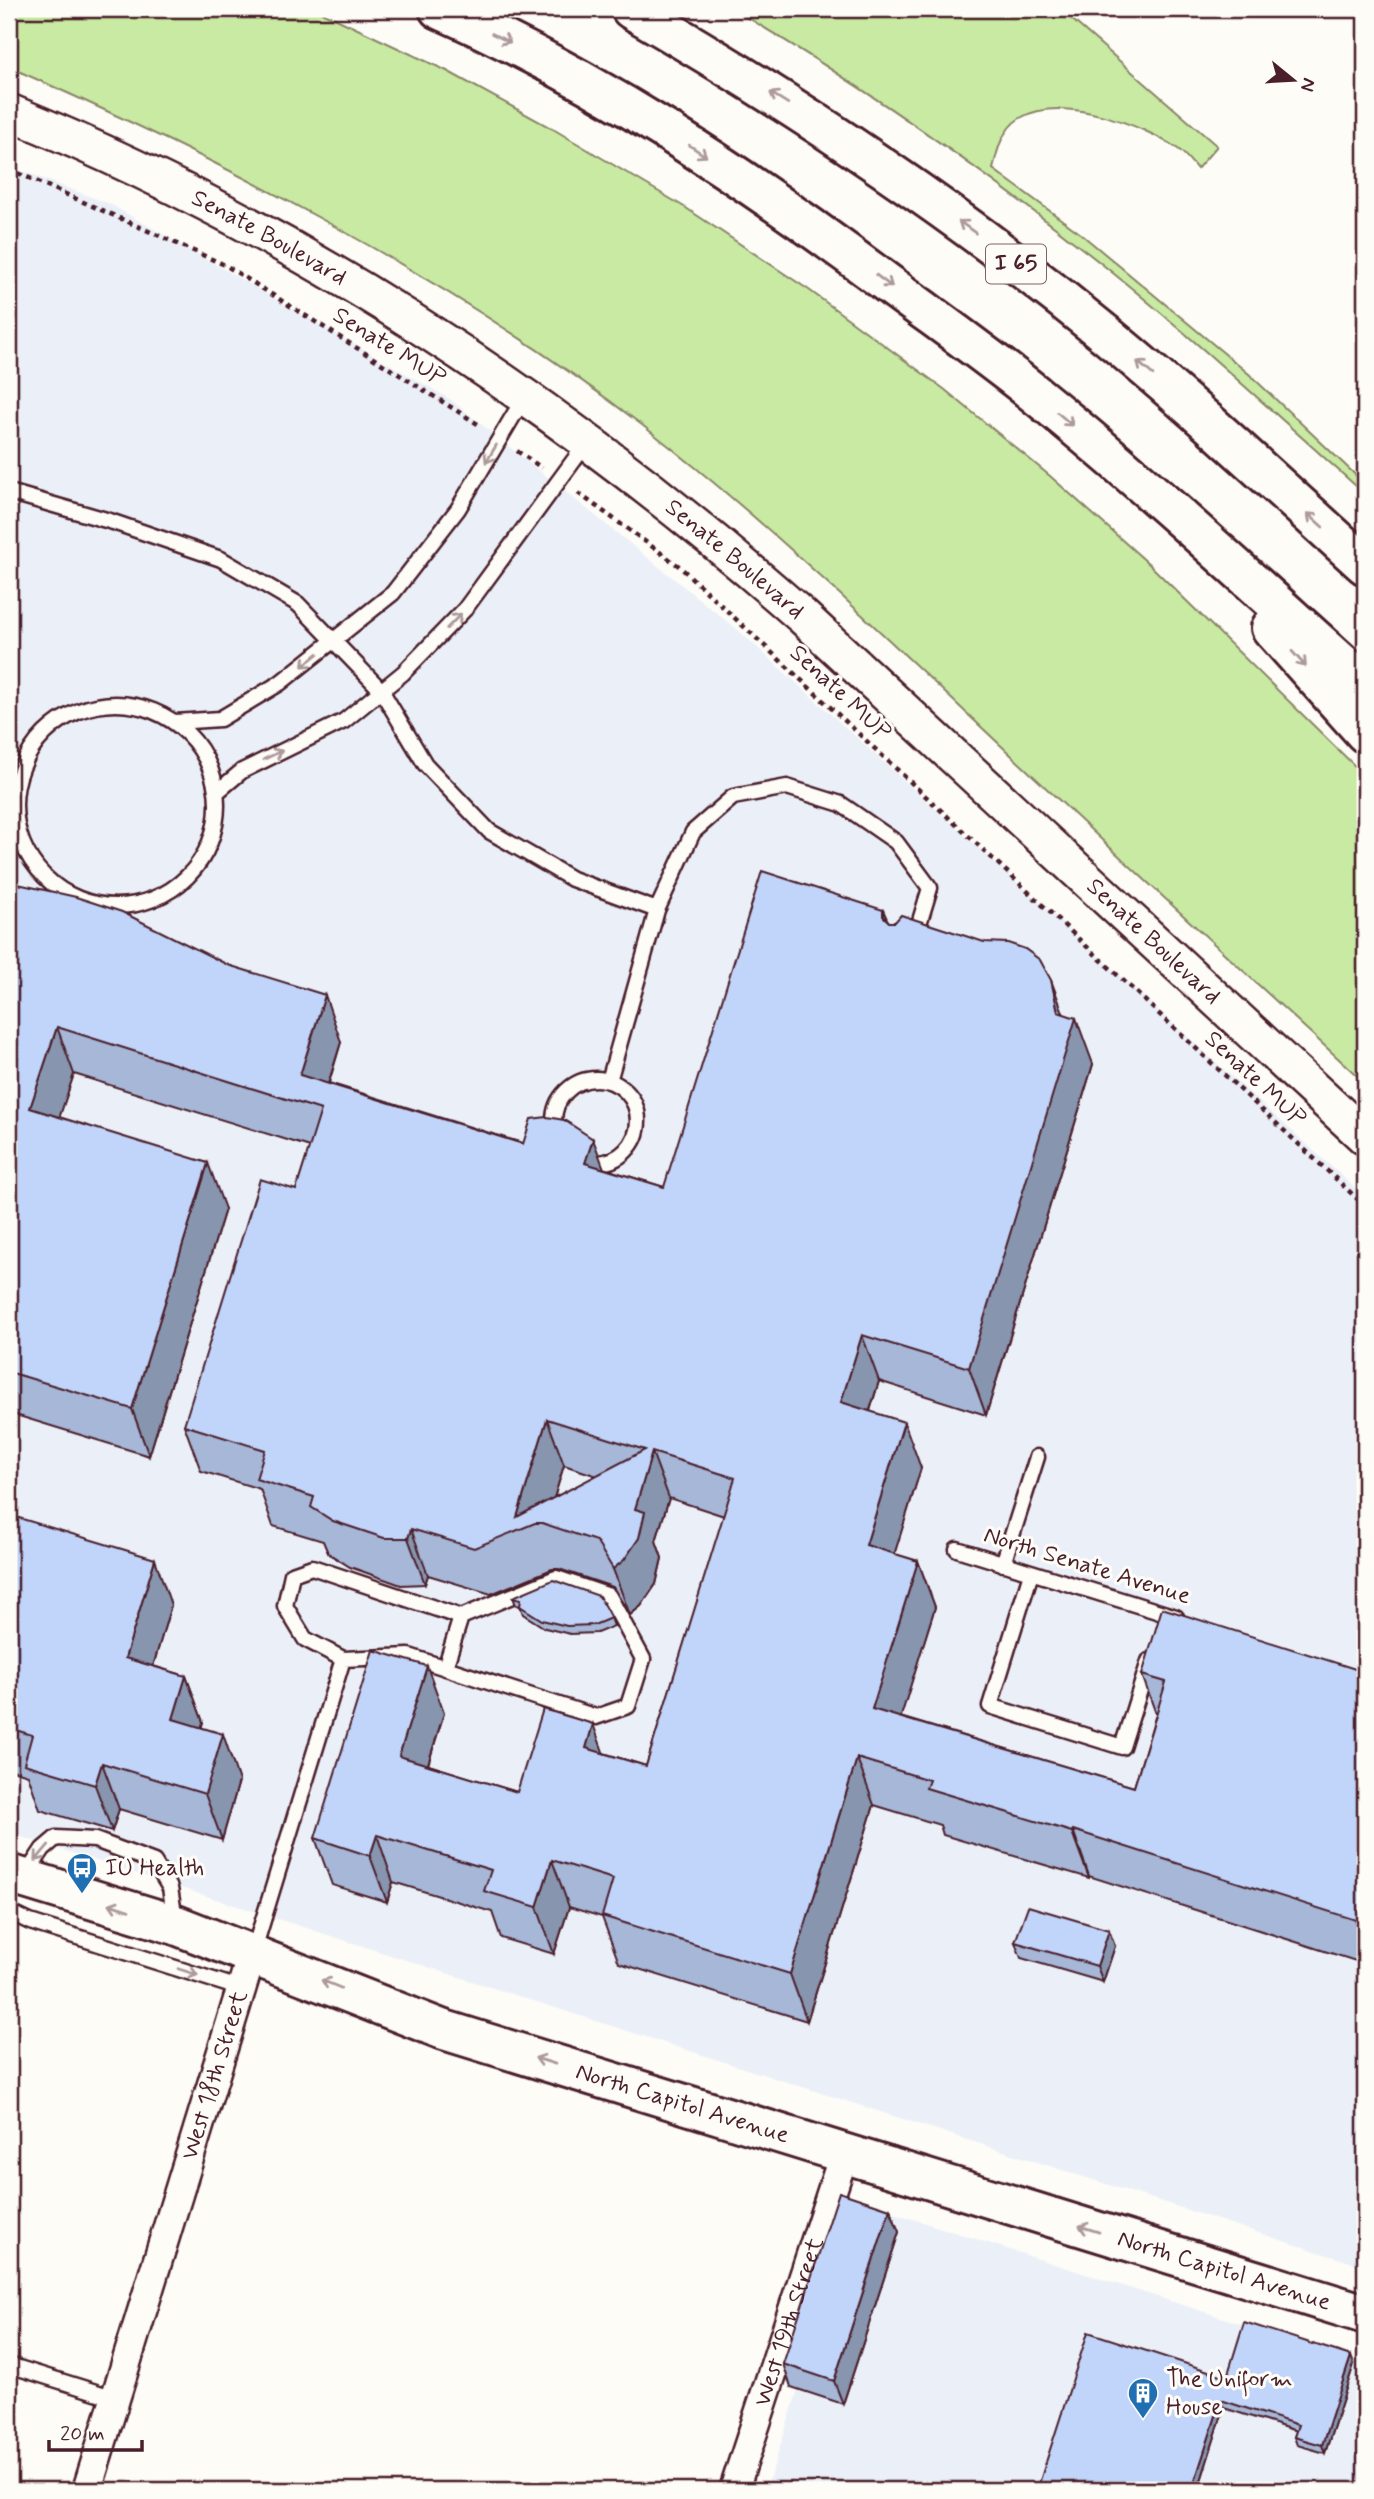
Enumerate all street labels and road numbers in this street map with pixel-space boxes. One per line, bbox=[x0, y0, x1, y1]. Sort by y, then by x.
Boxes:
street label: Senate Boulevard bbox=[186, 182, 352, 293]
road number: I 65 bbox=[986, 244, 1046, 284]
street label: Senate MUP bbox=[327, 300, 452, 394]
street label: Senate Boulevard bbox=[659, 492, 811, 627]
street label: Senate MUP bbox=[783, 638, 897, 748]
street label: Senate Boulevard bbox=[1080, 871, 1227, 1011]
street label: Senate MUP bbox=[1198, 1024, 1312, 1134]
street label: North Senate Avenue bbox=[980, 1520, 1194, 1612]
street label: West 18th Street bbox=[174, 1987, 255, 2163]
street label: North Capitol Avenue bbox=[572, 2056, 793, 2151]
street label: North Capitol Avenue bbox=[1114, 2223, 1335, 2318]
street label: West 19th Street bbox=[747, 2233, 831, 2410]

